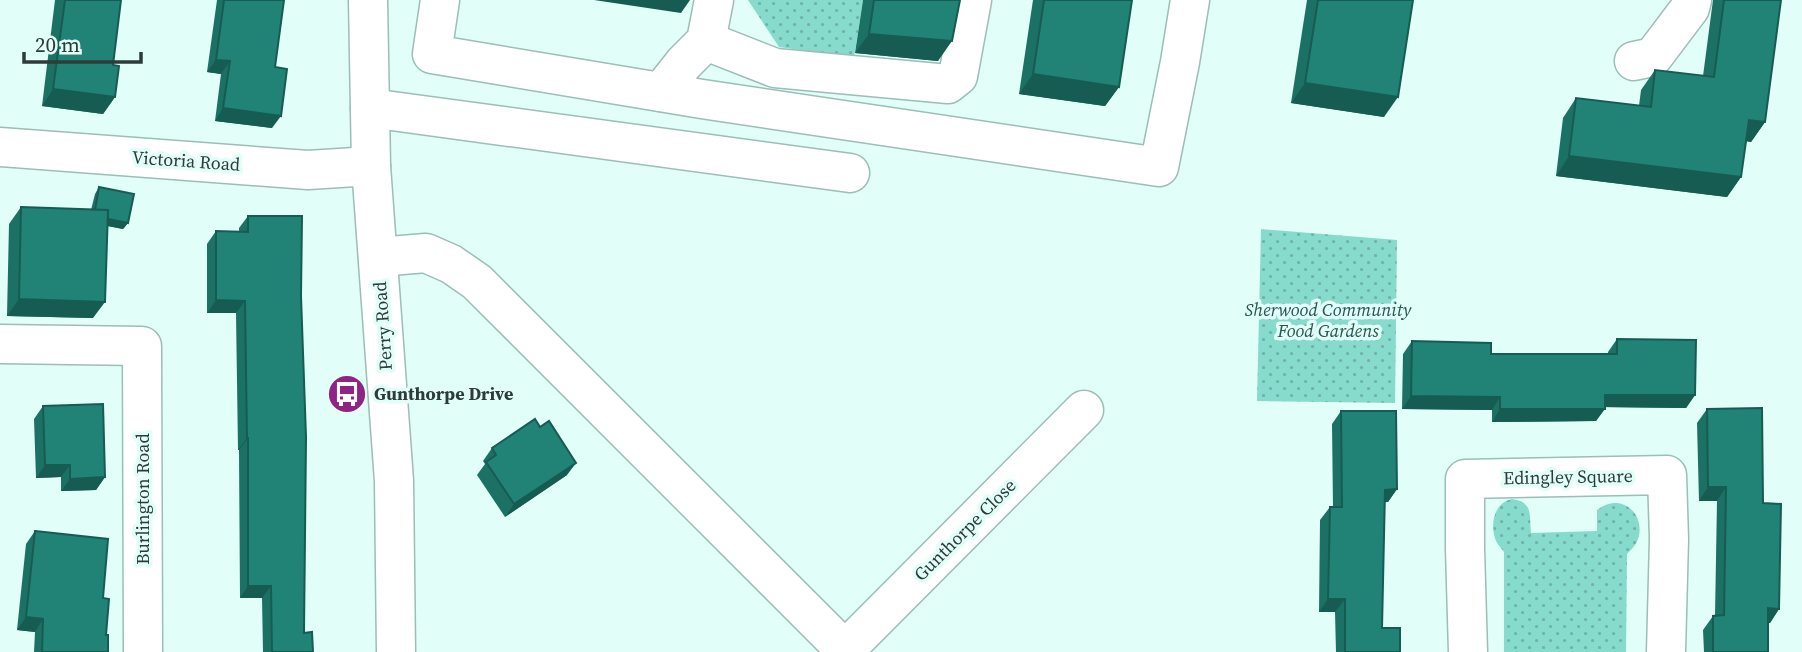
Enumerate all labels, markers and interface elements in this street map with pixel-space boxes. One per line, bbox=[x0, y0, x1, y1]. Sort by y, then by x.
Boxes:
scale bar bbox=[24, 21, 142, 65]
text: 20 m bbox=[35, 30, 80, 59]
street label: Victoria Road bbox=[131, 144, 241, 177]
street label: Perry Road bbox=[367, 281, 398, 371]
park label: Sherwood Community Food Gardens bbox=[1245, 297, 1412, 343]
bus stop icon: Gunthorpe Drive bbox=[326, 373, 368, 415]
place label: Gunthorpe Drive bbox=[374, 381, 513, 406]
street label: Burlington Road bbox=[130, 433, 155, 565]
street label: Edingley Square bbox=[1503, 463, 1633, 490]
street label: Gunthorpe Close bbox=[908, 473, 1021, 586]

